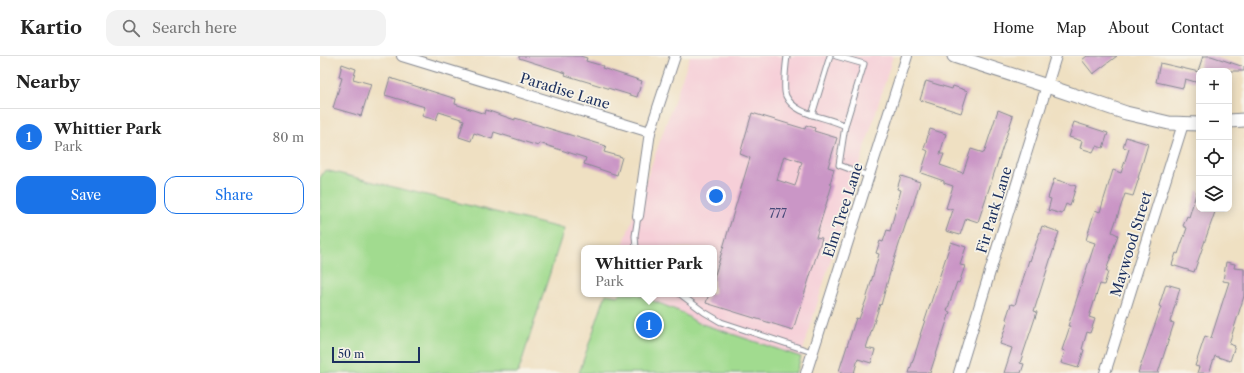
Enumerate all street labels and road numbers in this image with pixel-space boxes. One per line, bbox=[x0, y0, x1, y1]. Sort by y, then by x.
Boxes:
street label: Paradise Lane bbox=[518, 69, 612, 113]
street label: Elm Tree Lane bbox=[819, 160, 867, 259]
street label: Fir Park Lane bbox=[972, 164, 1016, 256]
street label: Maywood Street bbox=[1106, 189, 1156, 299]

